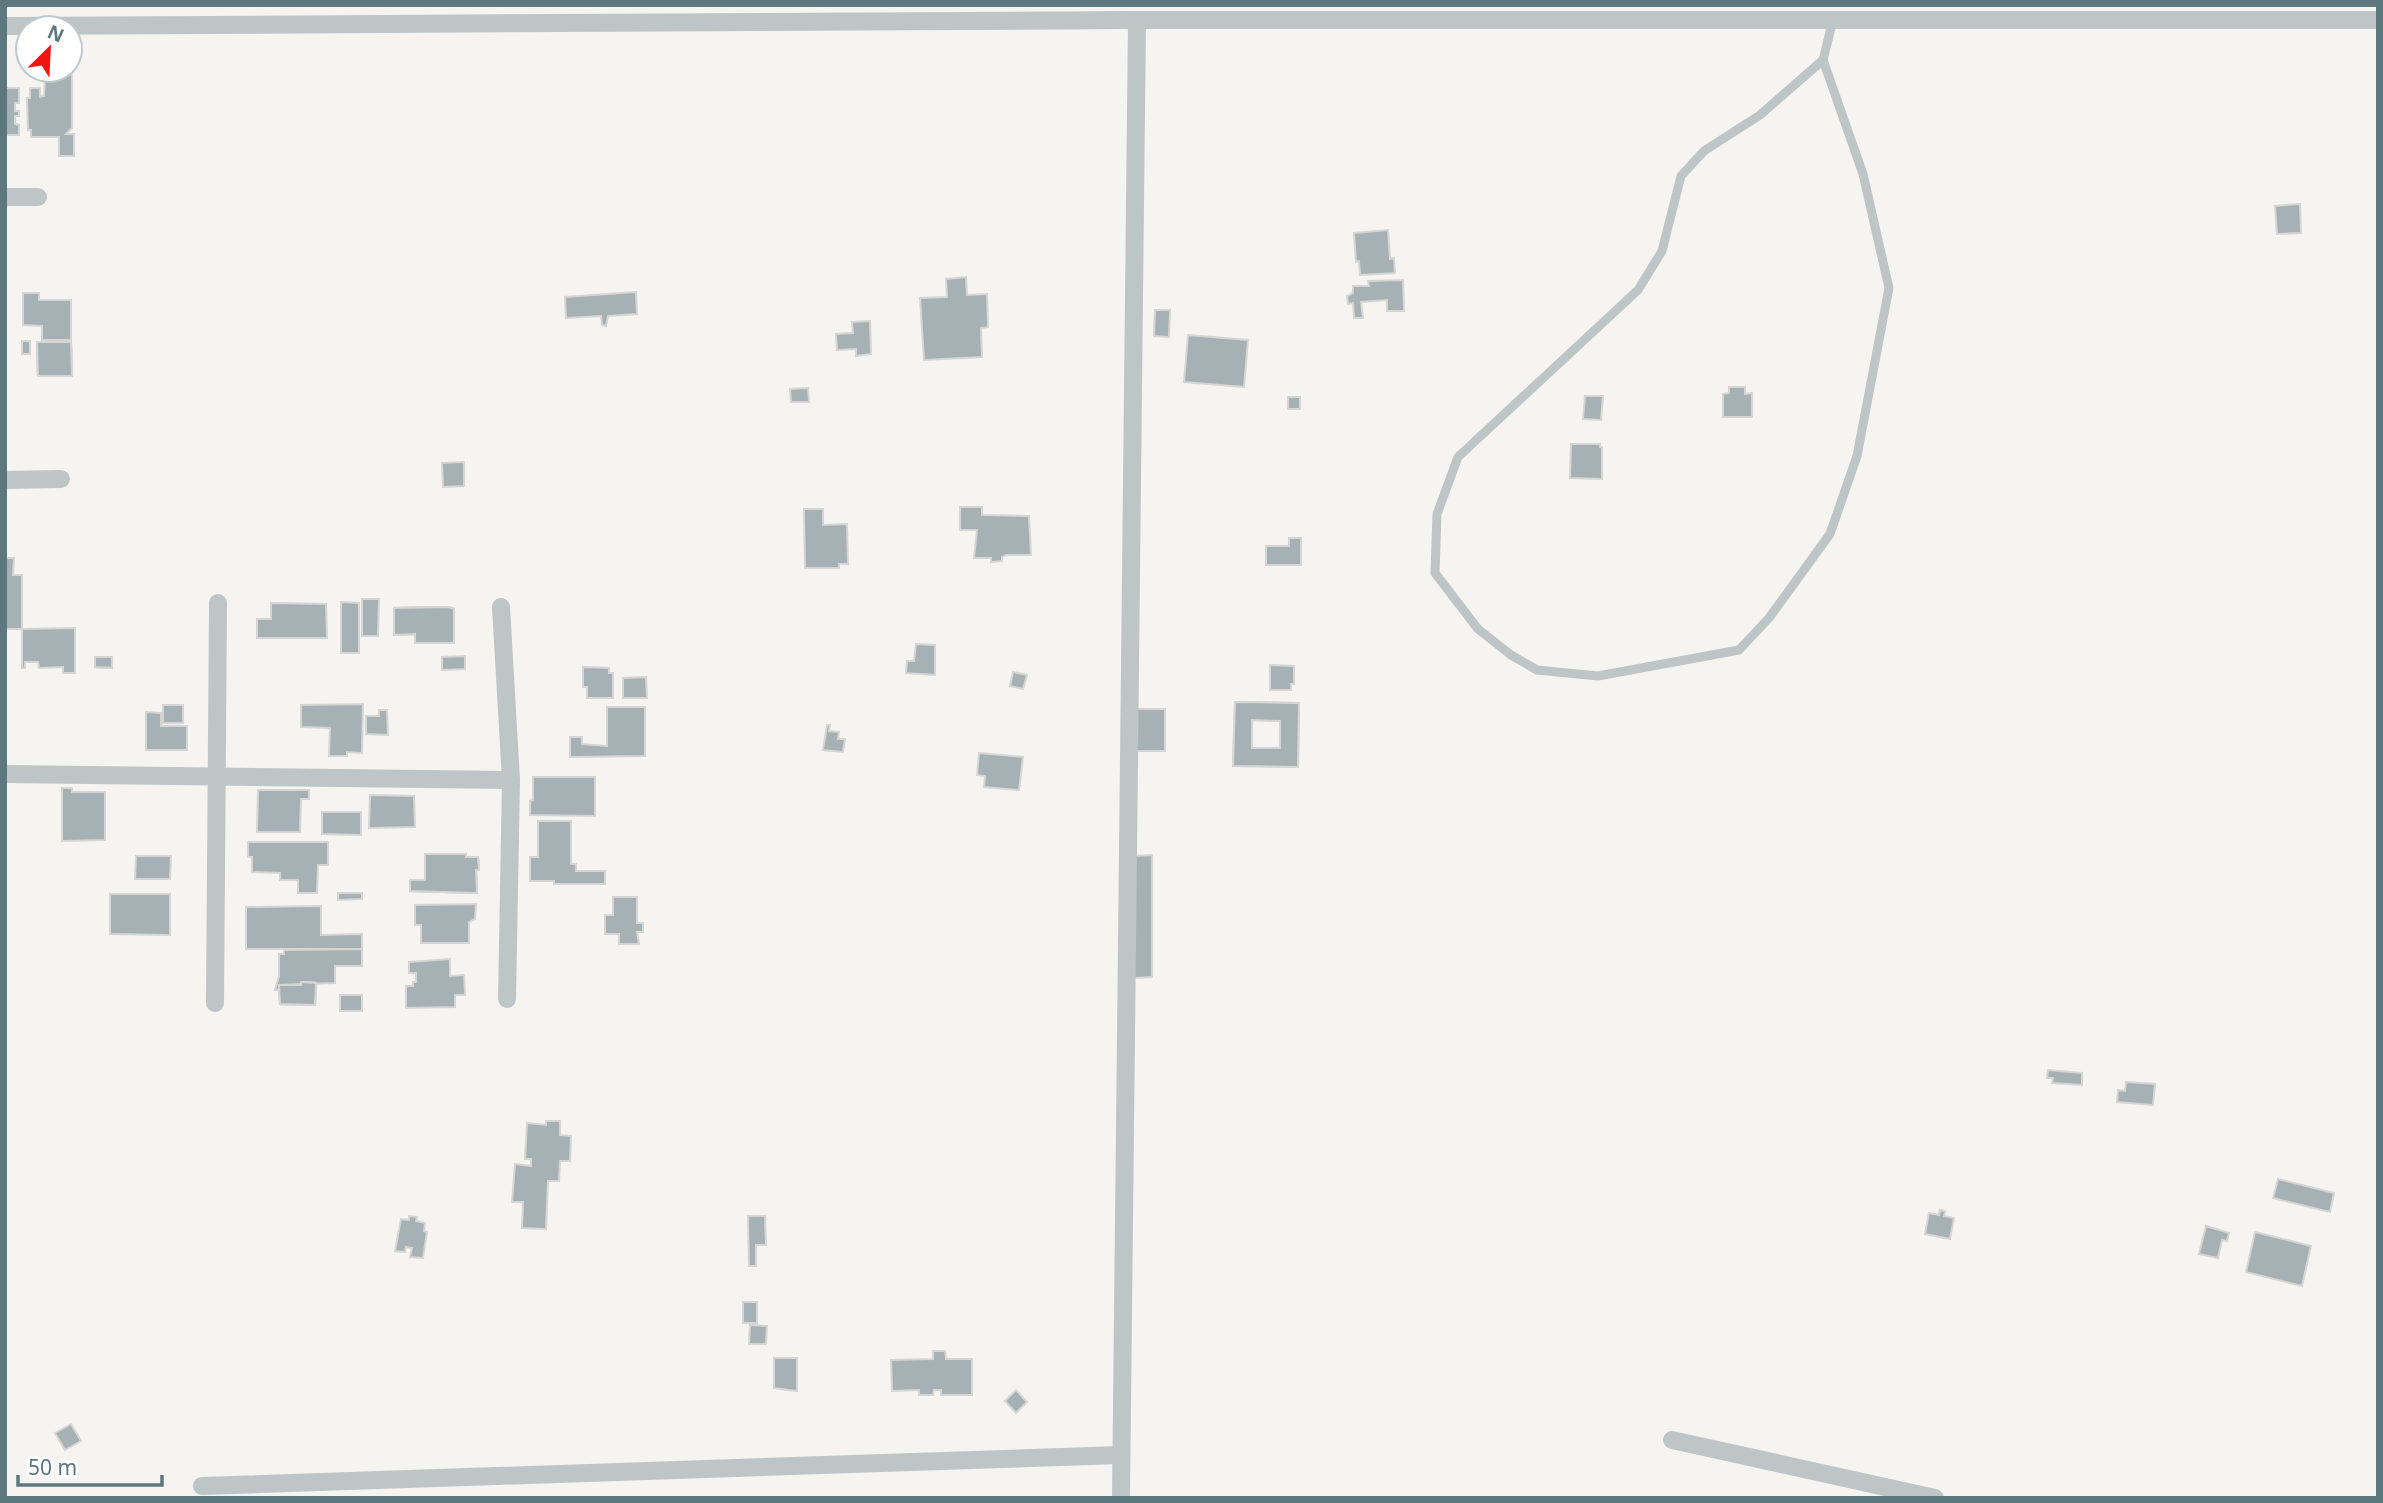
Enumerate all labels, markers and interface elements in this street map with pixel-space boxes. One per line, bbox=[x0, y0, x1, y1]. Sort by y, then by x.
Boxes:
north arrow bbox=[14, 14, 84, 84]
text: N bbox=[44, 18, 68, 48]
scale bar bbox=[18, 1444, 161, 1488]
text: 50 m bbox=[28, 1453, 77, 1481]

